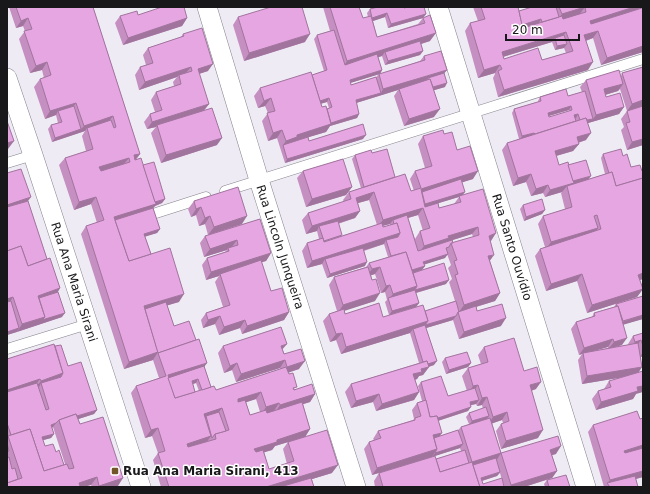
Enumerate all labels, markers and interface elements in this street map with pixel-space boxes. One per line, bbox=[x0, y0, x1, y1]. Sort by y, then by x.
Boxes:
scale bar bbox=[506, 16, 579, 42]
text: 20 m bbox=[512, 23, 543, 37]
street label: Rua Lincoln Junqueira bbox=[253, 183, 307, 311]
street label: Rua Santo Ouvídio bbox=[489, 192, 535, 302]
street label: Rua Ana Maria Sirani bbox=[48, 220, 100, 344]
place label: Rua Ana Maria Sirani, 413 bbox=[123, 464, 299, 478]
marker: Rua Ana Maria Sirani, 413 bbox=[110, 466, 120, 476]

